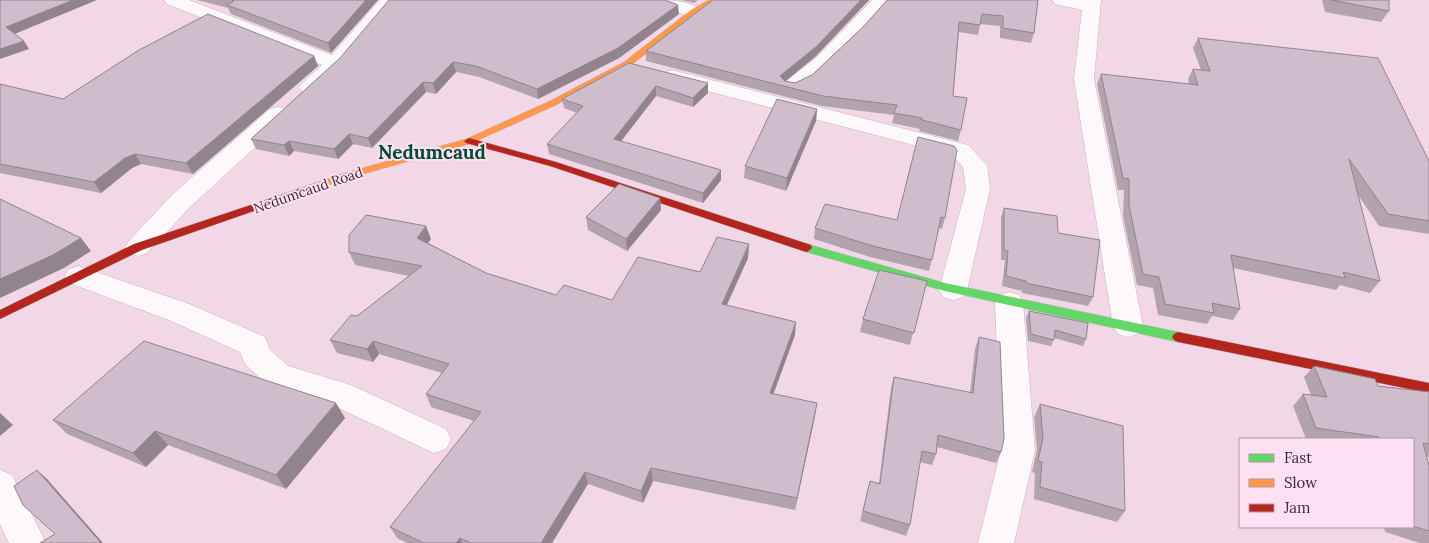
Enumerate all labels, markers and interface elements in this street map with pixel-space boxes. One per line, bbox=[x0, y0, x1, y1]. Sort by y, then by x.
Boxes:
district label: Nedumcaud bbox=[378, 140, 486, 164]
street label: Nedumcaud Road bbox=[251, 163, 365, 217]
legend bbox=[1239, 438, 1414, 528]
text: Fast bbox=[1284, 448, 1312, 467]
text: Slow bbox=[1284, 473, 1317, 492]
text: Jam bbox=[1283, 498, 1311, 517]

